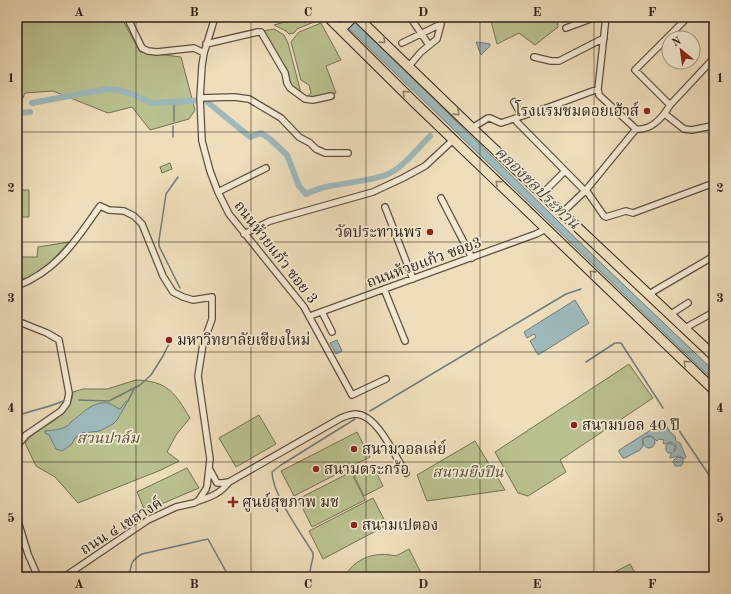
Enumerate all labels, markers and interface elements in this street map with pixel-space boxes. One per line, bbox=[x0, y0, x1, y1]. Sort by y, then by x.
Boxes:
text: A bbox=[74, 6, 84, 19]
text: B bbox=[189, 6, 199, 19]
text: C bbox=[304, 6, 312, 19]
text: D bbox=[418, 6, 428, 19]
text: E bbox=[533, 6, 542, 19]
text: F bbox=[648, 6, 657, 19]
north arrow bbox=[661, 30, 701, 70]
text: N bbox=[671, 35, 684, 49]
one-way arrow bbox=[378, 37, 386, 44]
text: 1 bbox=[7, 72, 15, 85]
text: 1 bbox=[716, 72, 724, 85]
one-way arrow bbox=[402, 90, 410, 98]
place label: โรงแรมชมดอยเฮ้าส์ bbox=[514, 100, 639, 120]
marker: โรงแรมชมดอยเฮ้าส์ bbox=[642, 106, 652, 116]
one-way arrow bbox=[452, 108, 460, 116]
water label: คลองชลประทาน bbox=[491, 144, 583, 233]
one-way arrow bbox=[495, 180, 503, 188]
text: 2 bbox=[7, 182, 15, 195]
text: 2 bbox=[716, 182, 724, 195]
street label: ถนนห้วยแก้ว ซอย 3 bbox=[230, 197, 322, 307]
place label: วัดประทานพร bbox=[335, 224, 422, 241]
marker: วัดประทานพร bbox=[425, 227, 435, 237]
street label: ถนนห้วยแก้ว ซอย3 bbox=[364, 233, 484, 291]
one-way arrow bbox=[589, 270, 597, 278]
text: 3 bbox=[7, 292, 15, 305]
text: 3 bbox=[716, 292, 724, 305]
place label: มหาวิทยาลัยเชียงใหม่ bbox=[177, 329, 310, 349]
marker: มหาวิทยาลัยเชียงใหม่ bbox=[164, 335, 174, 345]
one-way arrow bbox=[683, 360, 691, 368]
text: 4 bbox=[7, 402, 15, 415]
text: 4 bbox=[716, 402, 724, 415]
place label: สนามบอล 40 ปี bbox=[582, 417, 680, 434]
marker: สนามบอล 40 ปี bbox=[569, 420, 579, 430]
park label: สวนปาล์ม bbox=[77, 429, 140, 447]
place label: สนามวอลเล่ย์ bbox=[362, 439, 446, 458]
marker: สนามวอลเล่ย์ bbox=[349, 444, 359, 454]
place label: สนามตระกร้อ bbox=[324, 460, 409, 478]
marker: สนามตระกร้อ bbox=[311, 464, 321, 474]
park label: สนามยิงปืน bbox=[432, 464, 504, 481]
place label: ศูนย์สุขภาพ มช bbox=[242, 492, 339, 513]
street label: ถนน ๔ เขลางค์ bbox=[76, 493, 165, 558]
marker: ศูนย์สุขภาพ มช bbox=[227, 496, 239, 508]
text: 5 bbox=[7, 512, 15, 525]
text: 5 bbox=[716, 512, 724, 525]
place label: สนามเปตอง bbox=[362, 518, 438, 534]
marker: สนามเปตอง bbox=[349, 520, 359, 530]
text: A bbox=[74, 578, 84, 591]
text: B bbox=[189, 578, 199, 591]
text: C bbox=[304, 578, 312, 591]
text: D bbox=[418, 578, 428, 591]
text: E bbox=[533, 578, 542, 591]
text: F bbox=[648, 578, 657, 591]

